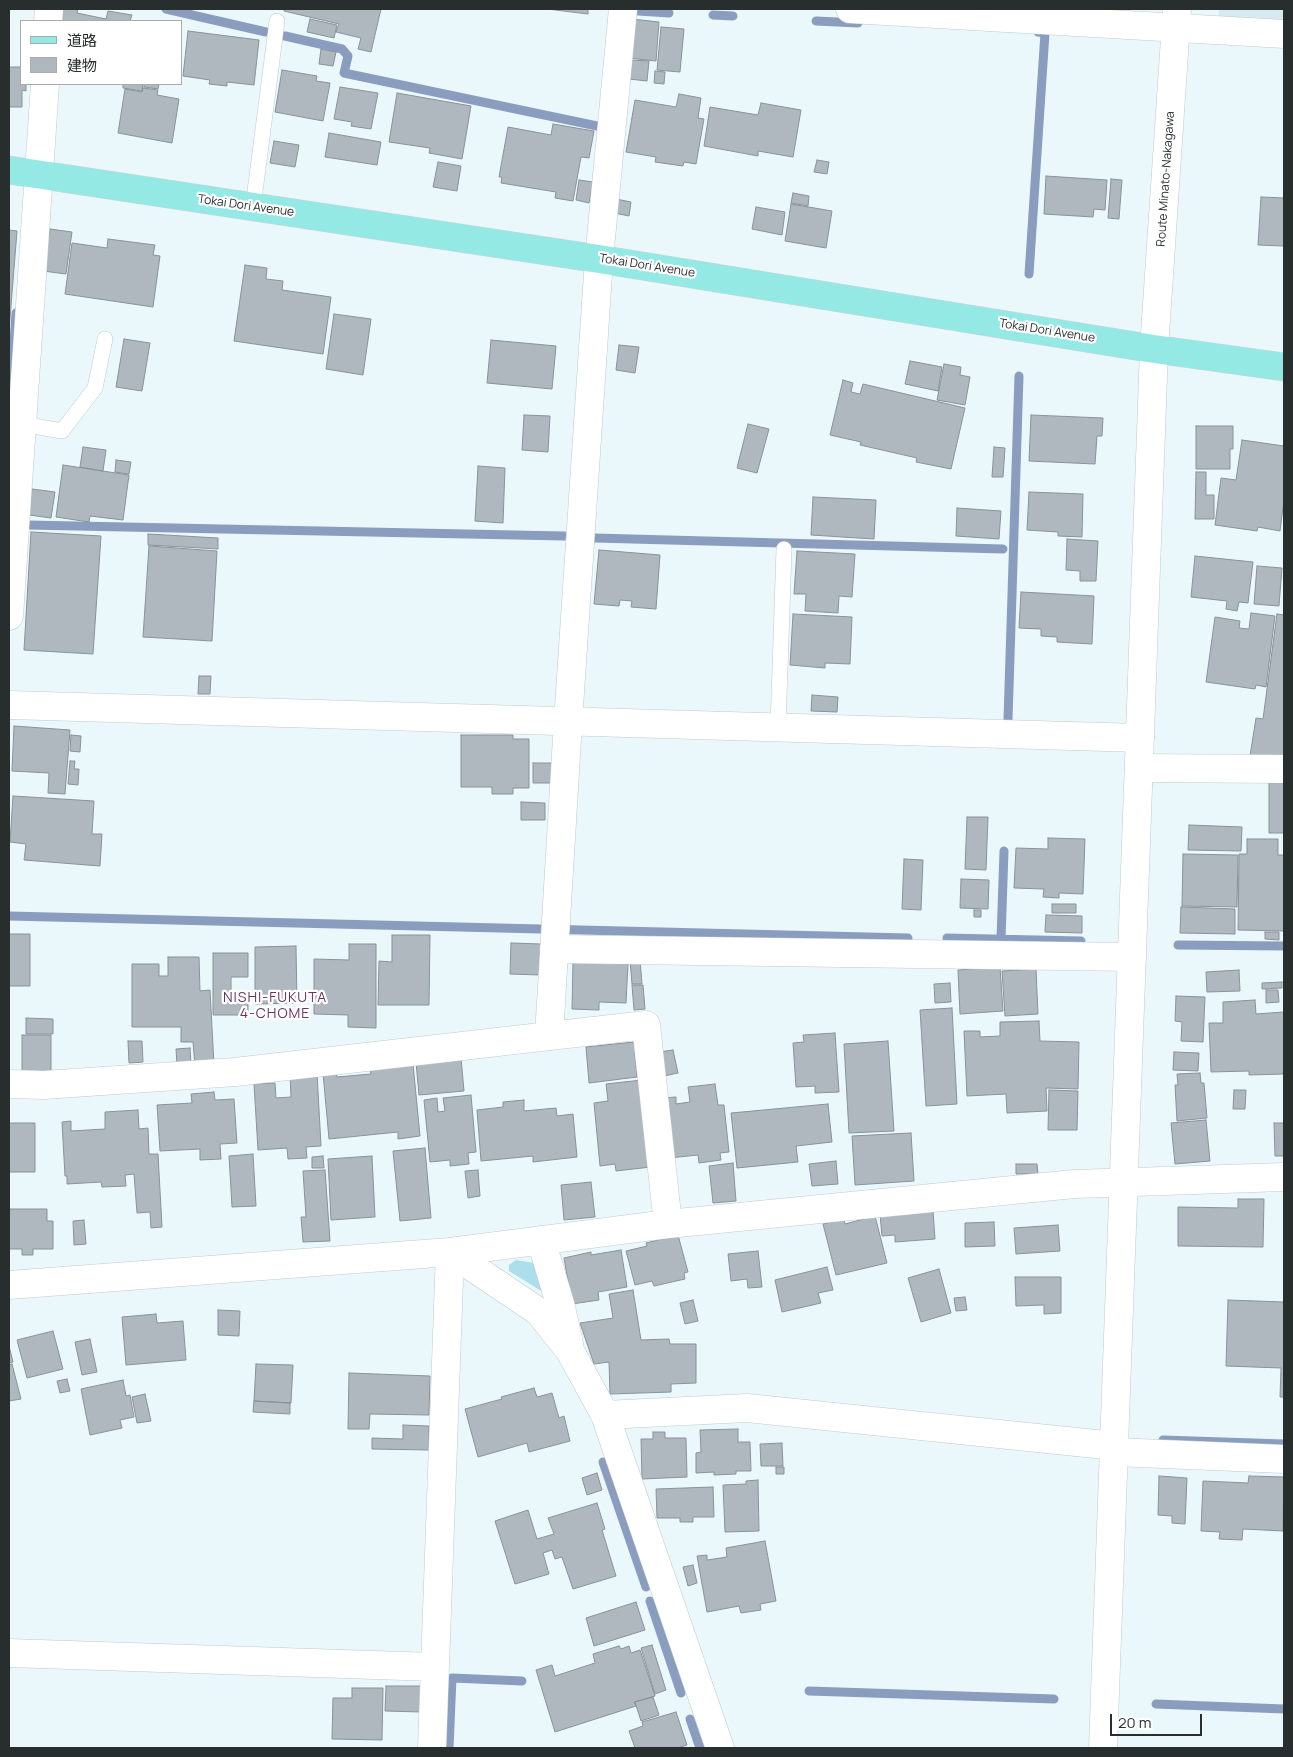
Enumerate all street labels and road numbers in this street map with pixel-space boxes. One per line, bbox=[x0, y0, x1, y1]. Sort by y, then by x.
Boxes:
street label: Route Minato-Nakagawa bbox=[1154, 111, 1178, 247]
street label: Tokai Dori Avenue bbox=[197, 192, 295, 220]
street label: Tokai Dori Avenue bbox=[598, 251, 696, 281]
street label: Tokai Dori Avenue bbox=[998, 316, 1096, 346]

